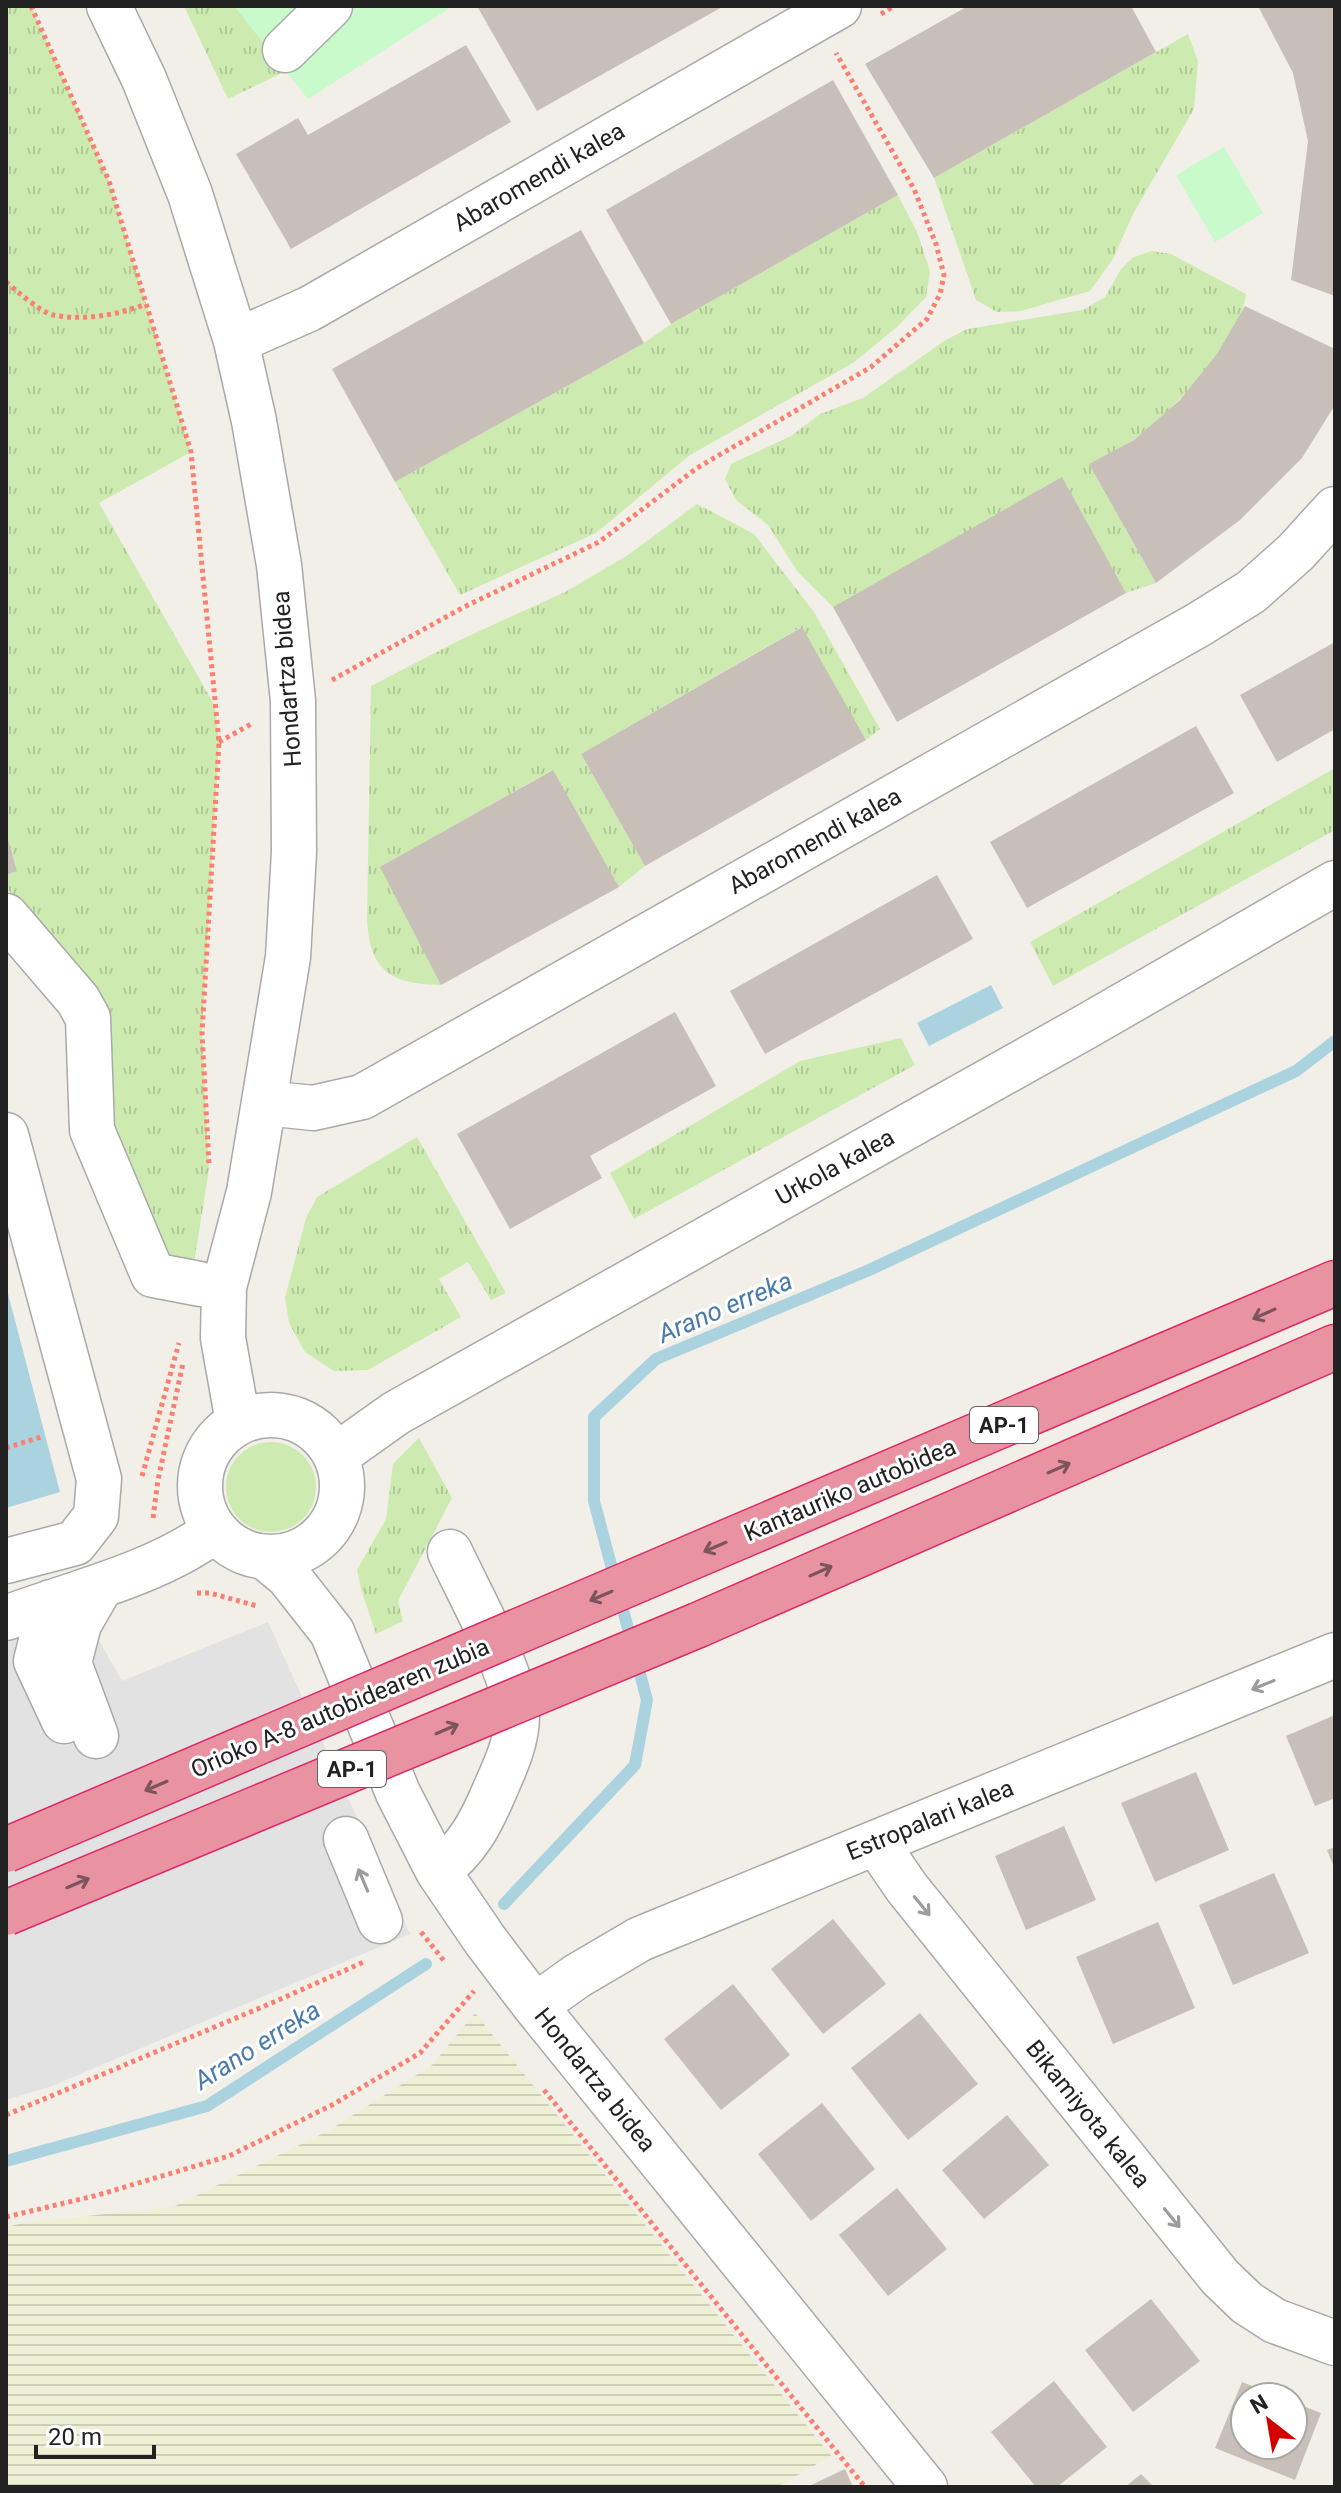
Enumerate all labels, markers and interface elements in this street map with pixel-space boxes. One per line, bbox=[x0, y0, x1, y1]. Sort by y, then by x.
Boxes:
street label: Abaromendi kalea bbox=[448, 117, 630, 237]
street label: Hondartza bidea bbox=[267, 590, 307, 768]
street label: Abaromendi kalea bbox=[724, 782, 906, 900]
street label: Urkola kalea bbox=[771, 1123, 899, 1211]
water label: Arano erreka bbox=[651, 1265, 797, 1350]
one-way arrow bbox=[1252, 1308, 1276, 1323]
road number: AP-1 bbox=[970, 1407, 1038, 1443]
street label: Kantauriko autobidea bbox=[740, 1433, 960, 1547]
one-way arrow bbox=[1046, 1459, 1071, 1474]
one-way arrow bbox=[703, 1541, 728, 1556]
one-way arrow bbox=[808, 1563, 832, 1578]
one-way arrow bbox=[589, 1589, 614, 1604]
street label: Orioko A-8 autobidearen zubia bbox=[187, 1632, 493, 1784]
one-way arrow bbox=[1251, 1678, 1276, 1693]
one-way arrow bbox=[434, 1721, 459, 1736]
road number: AP-1 bbox=[318, 1751, 386, 1787]
street label: Estropalari kalea bbox=[842, 1774, 1018, 1866]
one-way arrow bbox=[144, 1780, 169, 1795]
one-way arrow bbox=[354, 1868, 369, 1893]
one-way arrow bbox=[65, 1875, 90, 1890]
one-way arrow bbox=[913, 1895, 930, 1916]
water label: Arano erreka bbox=[187, 1994, 326, 2097]
street label: Hondartza bidea bbox=[528, 2003, 662, 2157]
street label: Bikamiyota kalea bbox=[1020, 2035, 1156, 2193]
one-way arrow bbox=[1163, 2207, 1181, 2228]
north arrow bbox=[1229, 2381, 1309, 2461]
text: N bbox=[1246, 2390, 1272, 2419]
scale bar bbox=[36, 2409, 154, 2459]
text: 20 m bbox=[48, 2423, 102, 2451]

